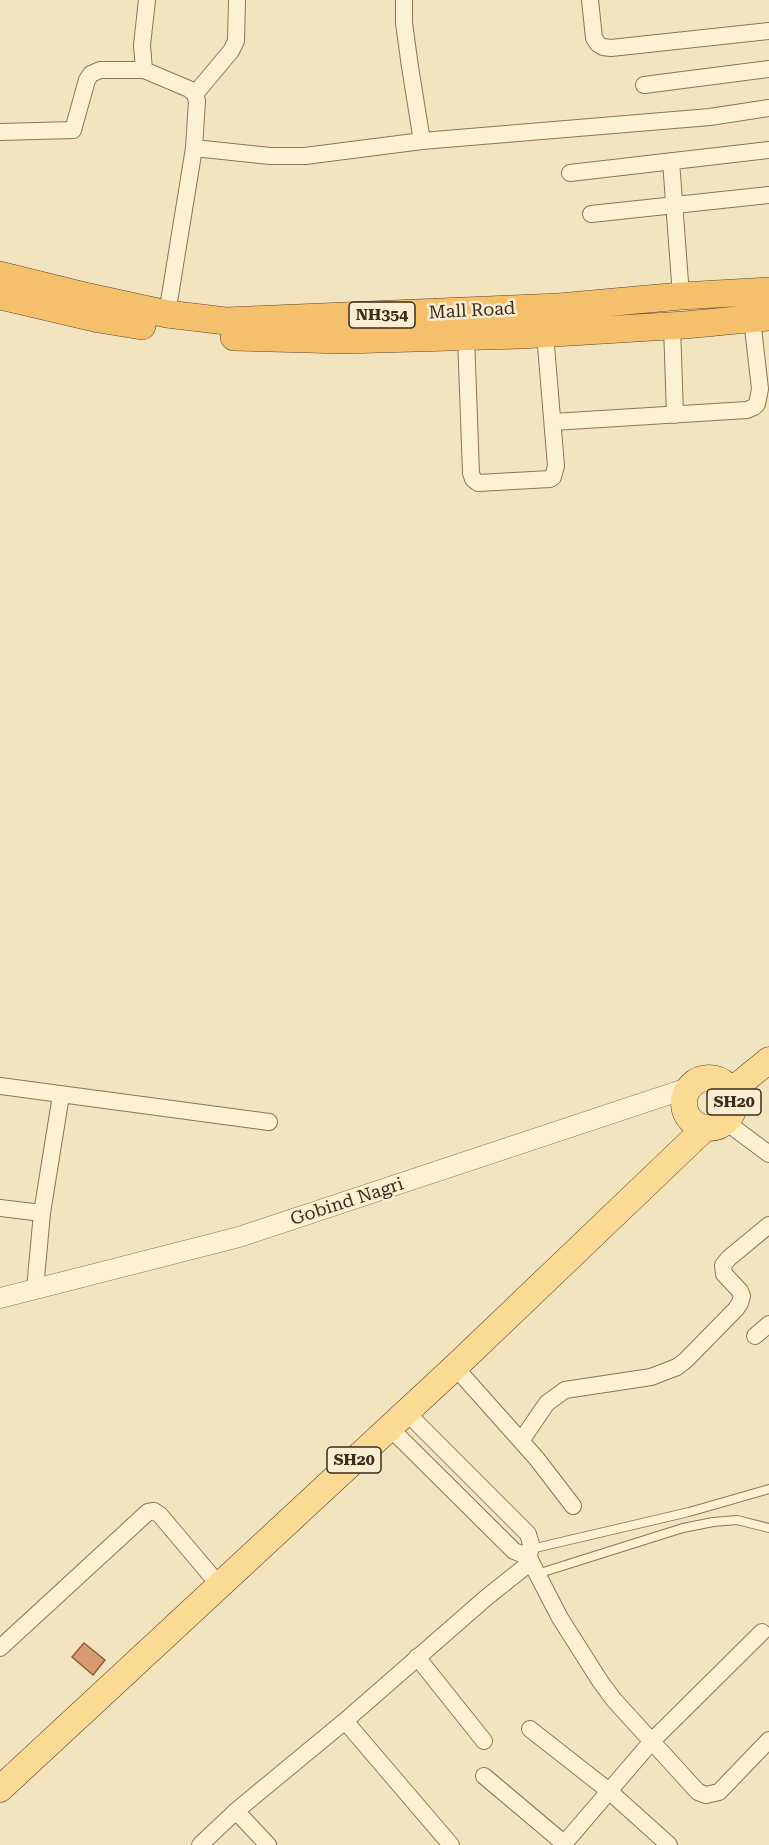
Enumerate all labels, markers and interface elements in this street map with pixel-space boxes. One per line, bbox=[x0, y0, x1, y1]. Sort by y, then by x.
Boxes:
street label: Mall Road bbox=[428, 298, 516, 324]
road number: NH354 bbox=[349, 302, 415, 328]
road number: SH20 bbox=[707, 1089, 761, 1115]
street label: Gobind Nagri bbox=[288, 1174, 406, 1230]
road number: SH20 bbox=[327, 1447, 381, 1473]

